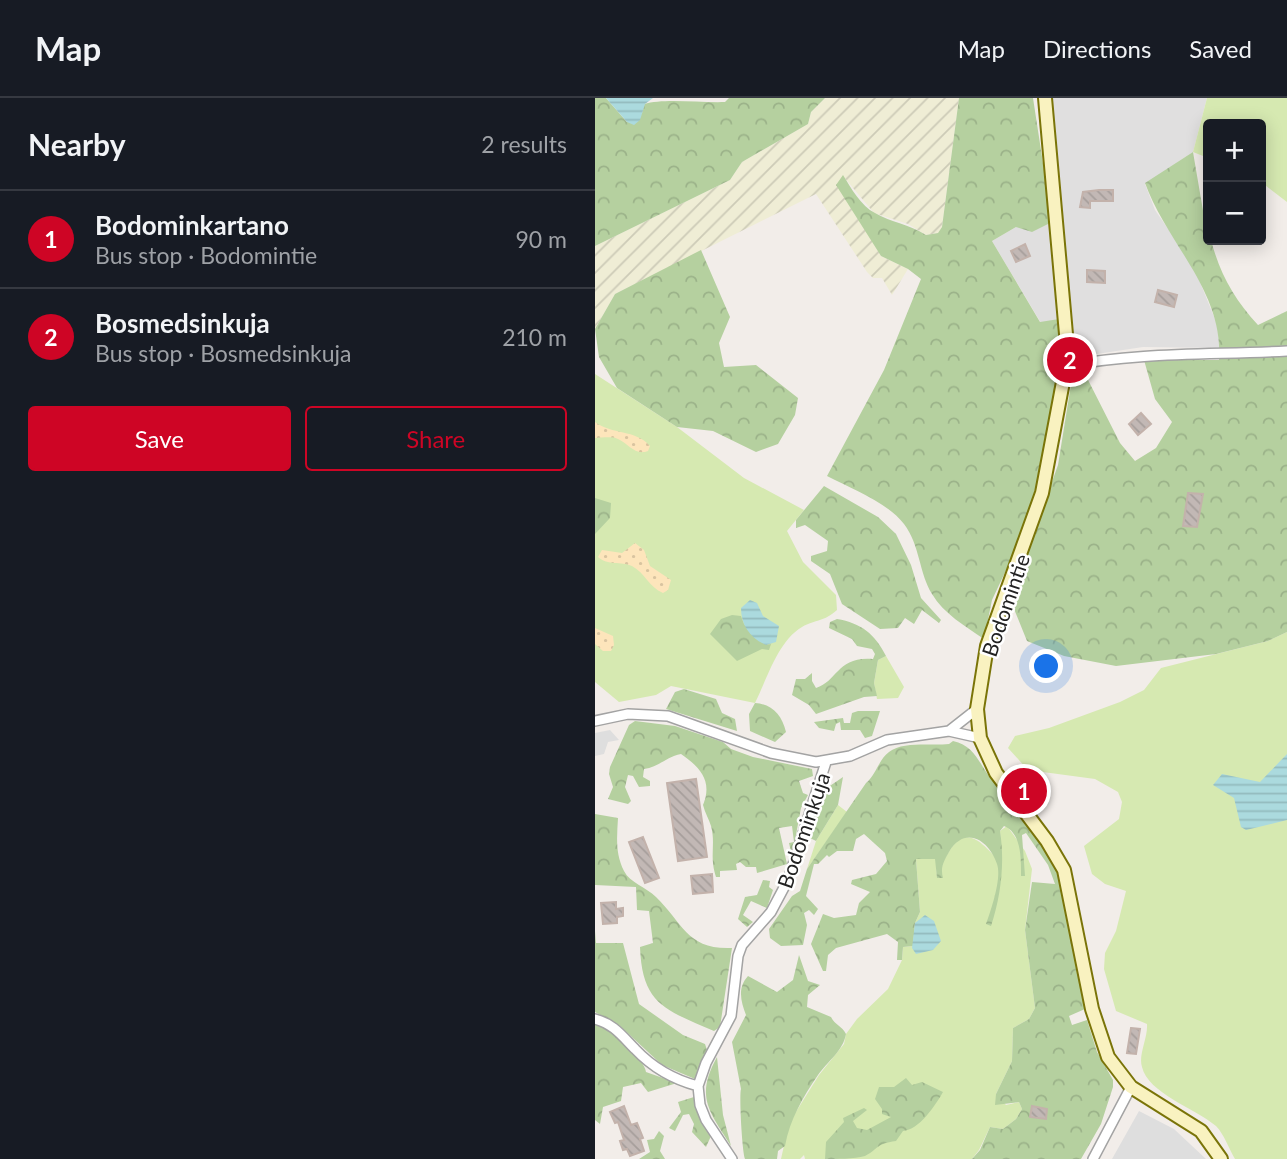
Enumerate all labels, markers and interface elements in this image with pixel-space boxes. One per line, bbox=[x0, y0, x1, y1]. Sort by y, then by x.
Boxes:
text: Map bbox=[35, 28, 101, 68]
text: Map bbox=[958, 34, 1005, 63]
text: Directions bbox=[1043, 34, 1151, 63]
text: Saved bbox=[1189, 34, 1252, 63]
map controls bbox=[1203, 119, 1266, 245]
button: + bbox=[1203, 119, 1266, 182]
text: Nearby bbox=[28, 126, 126, 162]
text: 2 results bbox=[481, 130, 567, 158]
button: − bbox=[1203, 182, 1266, 245]
text: Bodominkartano bbox=[95, 209, 289, 241]
text: 1 bbox=[44, 225, 58, 253]
text: 90 m bbox=[516, 225, 567, 253]
text: Bus stop · Bodomintie bbox=[95, 241, 317, 269]
text: Bosmedsinkuja bbox=[95, 307, 270, 339]
text: 2 bbox=[44, 323, 58, 351]
text: 210 m bbox=[502, 323, 567, 351]
pin: 2 bbox=[1047, 334, 1093, 386]
text: Bus stop · Bosmedsinkuja bbox=[95, 339, 352, 367]
button: Save bbox=[28, 406, 291, 471]
button: Share bbox=[305, 406, 567, 471]
street label: Bodomintie bbox=[976, 550, 1034, 660]
your location bbox=[1029, 649, 1063, 683]
pin: 1 bbox=[1001, 765, 1047, 817]
street label: Bodominkuja bbox=[772, 769, 834, 891]

